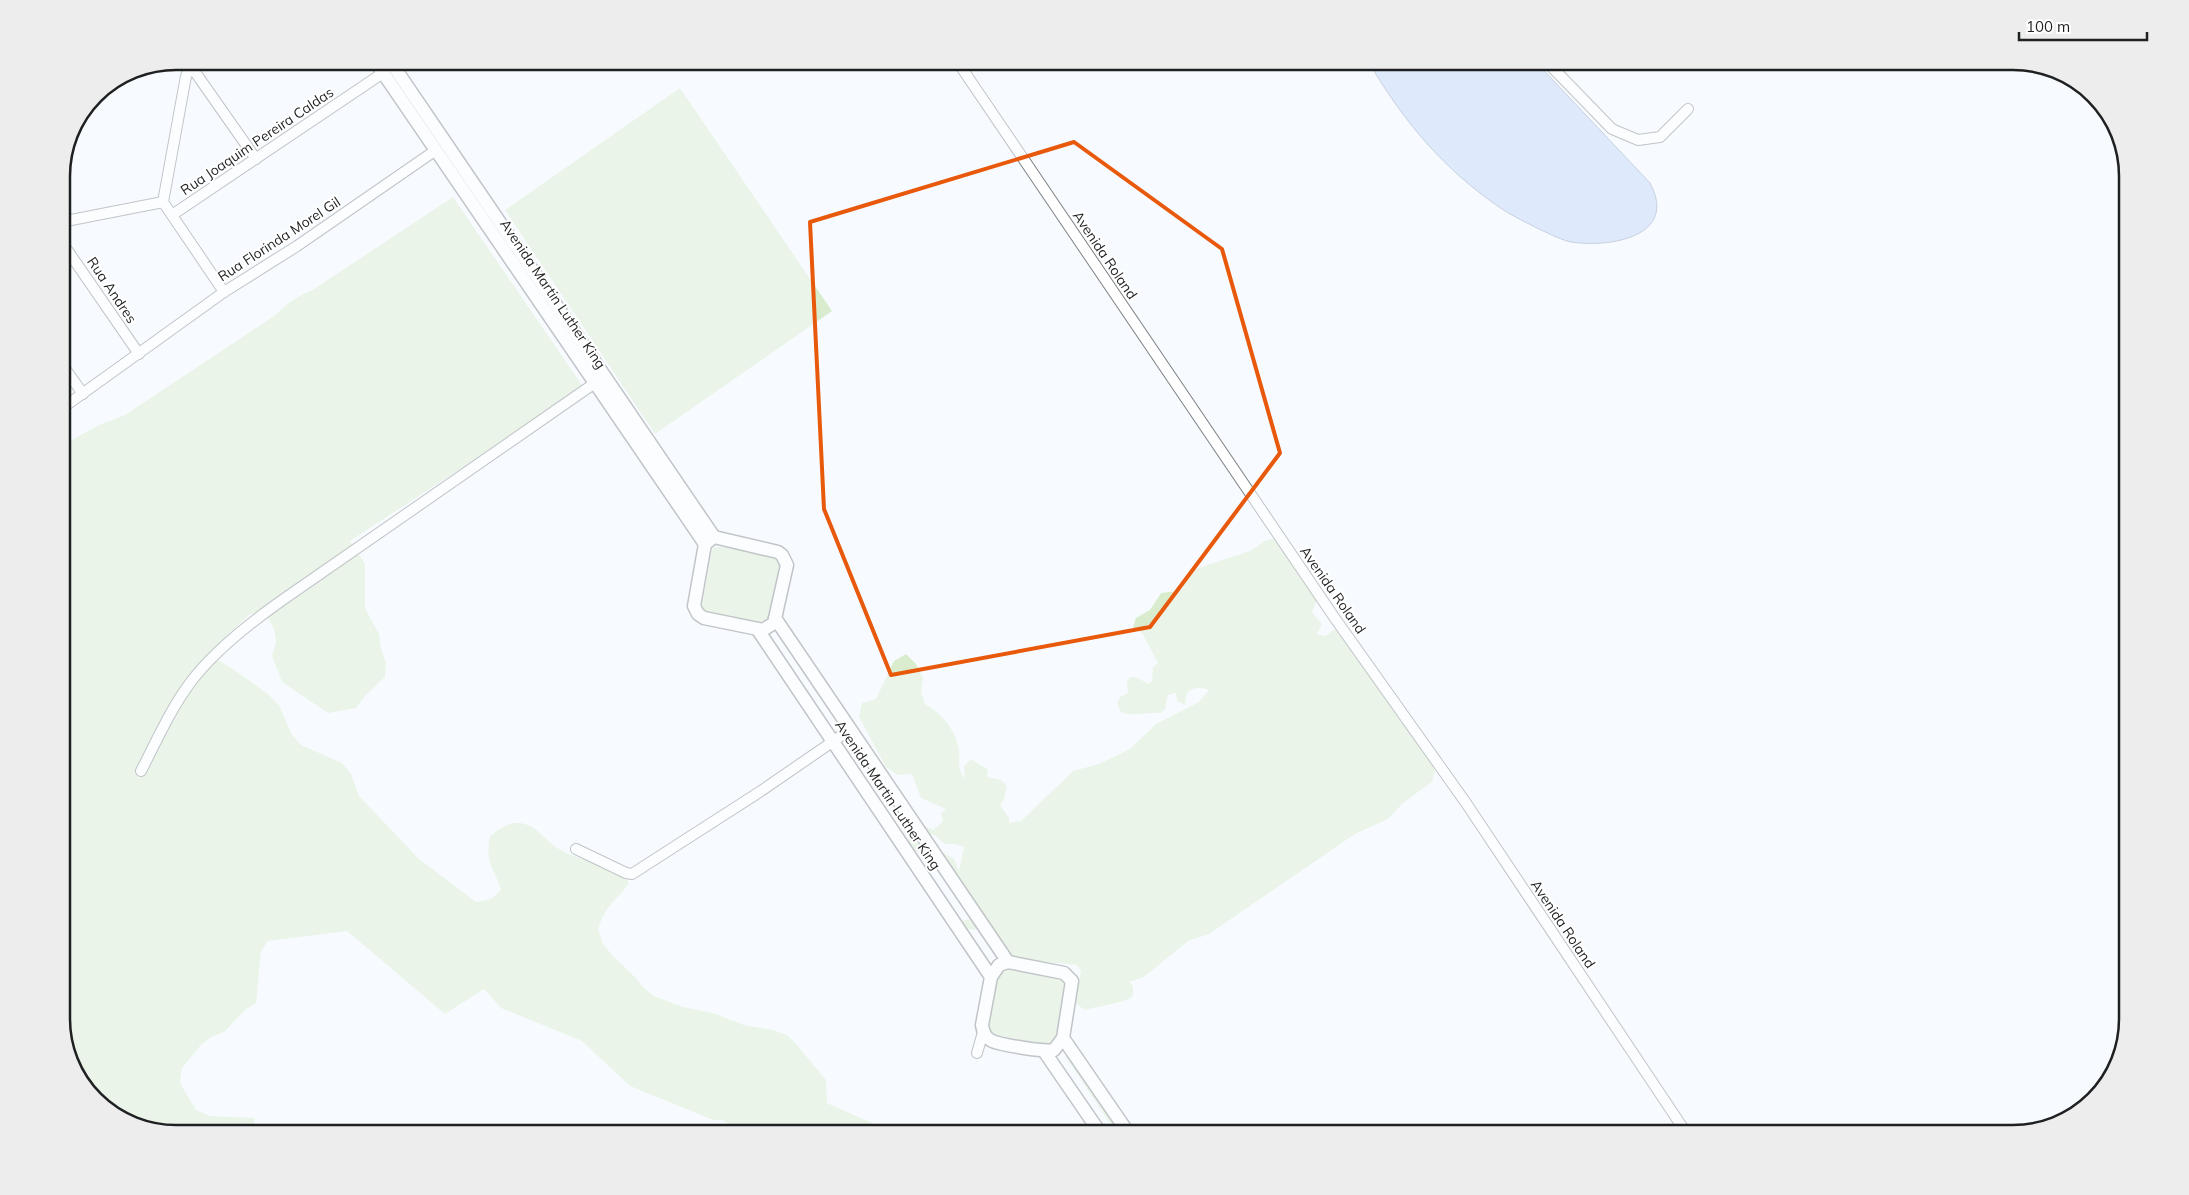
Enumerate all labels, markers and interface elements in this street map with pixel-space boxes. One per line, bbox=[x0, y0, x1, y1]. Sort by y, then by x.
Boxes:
scale bar bbox=[2019, 10, 2146, 42]
text: 100 m bbox=[2026, 17, 2070, 36]
street label: Rua Joaquim Pereira Caldas bbox=[177, 83, 337, 199]
street label: Rua Florinda Morel Gil bbox=[214, 193, 344, 285]
street label: Avenida Roland bbox=[1069, 207, 1141, 303]
street label: Avenida Martin Luther King bbox=[496, 216, 610, 372]
street label: Rua Andres bbox=[83, 253, 141, 327]
street label: Avenida Roland bbox=[1296, 543, 1370, 637]
street label: Avenida Martin Luther King bbox=[831, 717, 945, 873]
street label: Avenida Roland bbox=[1527, 876, 1599, 972]

